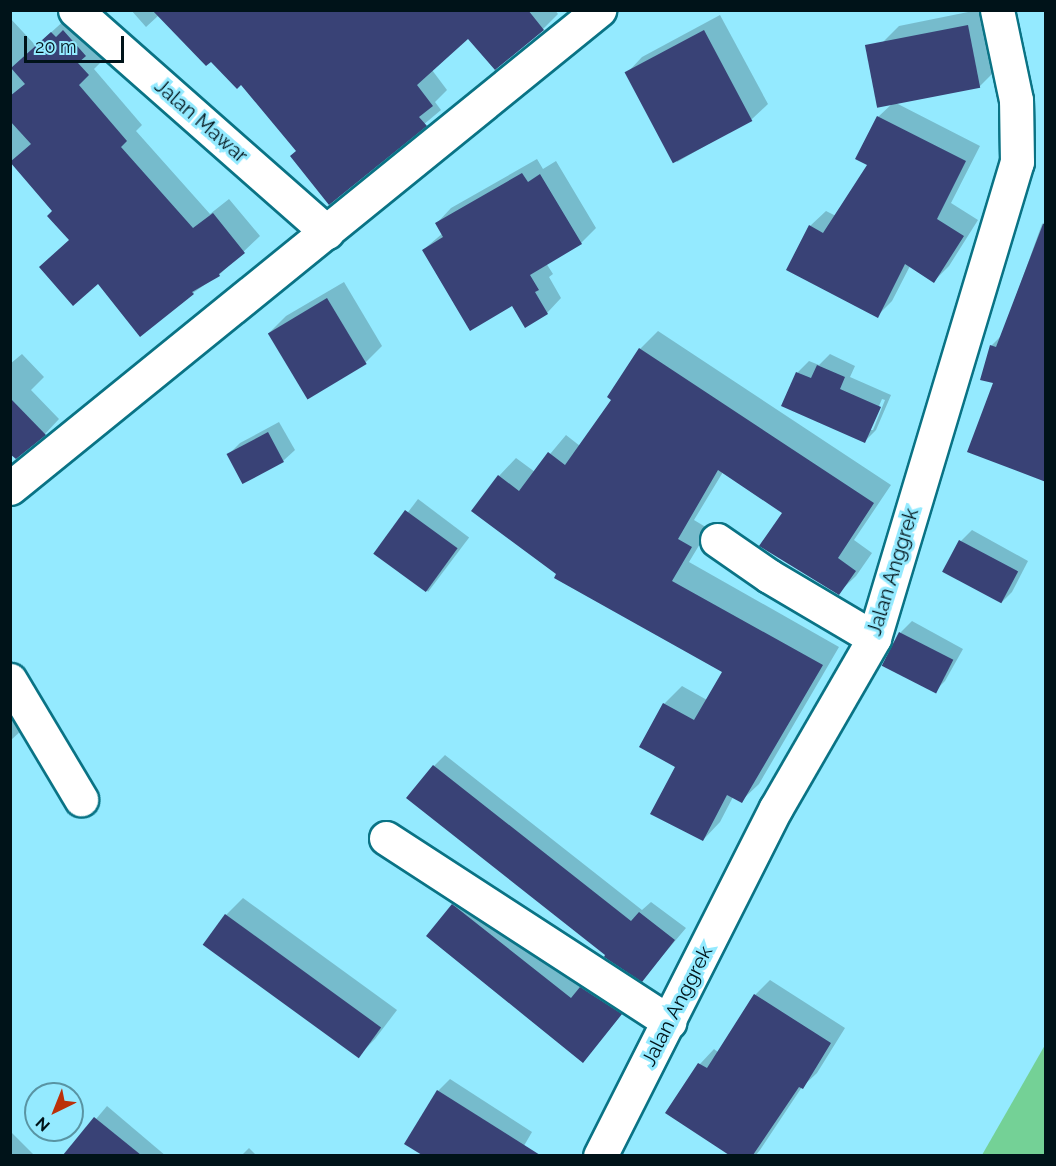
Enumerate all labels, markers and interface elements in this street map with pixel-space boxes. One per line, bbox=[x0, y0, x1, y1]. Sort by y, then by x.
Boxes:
scale bar bbox=[27, 24, 128, 62]
text: 20 m bbox=[35, 36, 77, 57]
street label: Jalan Mawar bbox=[150, 74, 252, 168]
street label: Jalan Anggrek bbox=[862, 505, 924, 639]
street label: Jalan Anggrek bbox=[636, 942, 718, 1070]
north arrow bbox=[24, 1082, 84, 1142]
text: N bbox=[32, 1113, 54, 1135]

